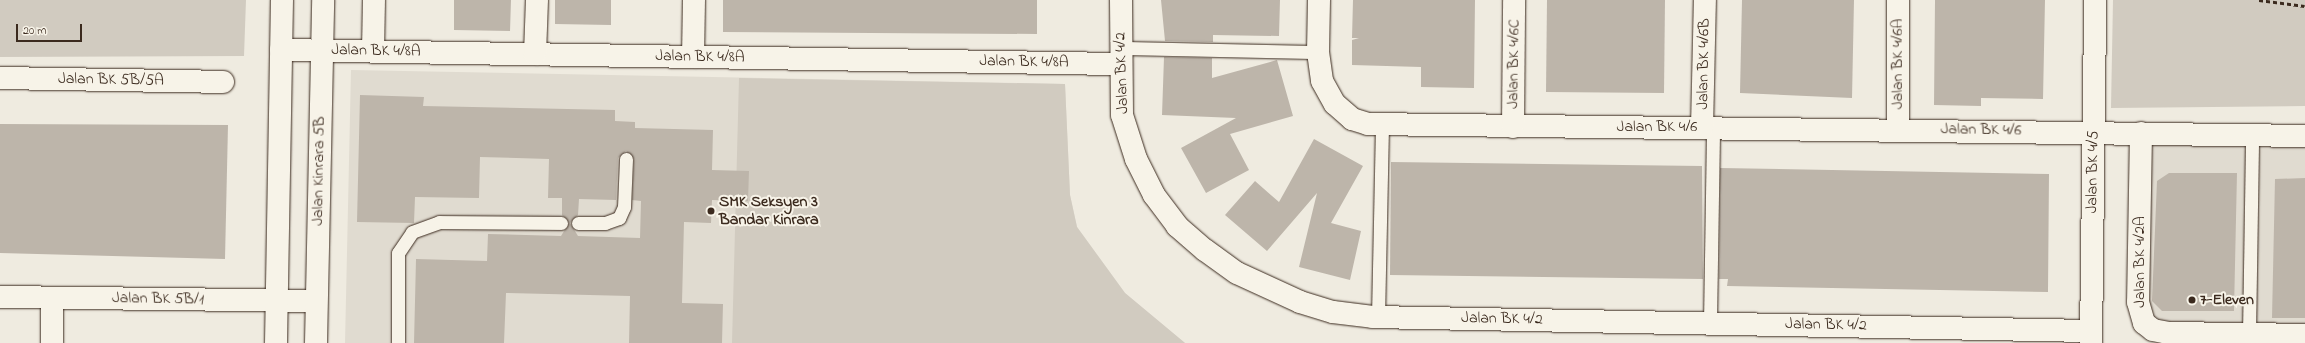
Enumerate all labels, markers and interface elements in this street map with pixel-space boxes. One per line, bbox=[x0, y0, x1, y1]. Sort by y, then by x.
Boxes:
scale bar bbox=[18, 16, 84, 42]
street label: Jalan BK 4/6B bbox=[1694, 18, 1714, 110]
street label: Jalan BK 4/6C bbox=[1504, 19, 1524, 109]
street label: Jalan BK 4/6A bbox=[1888, 19, 1908, 109]
text: 20 m bbox=[23, 22, 46, 40]
street label: Jalan BK 4/2 bbox=[1111, 32, 1133, 114]
street label: Jalan BK 4/8A bbox=[331, 41, 421, 61]
street label: Jalan BK 4/8A bbox=[655, 47, 745, 67]
street label: Jalan BK 4/8A bbox=[979, 52, 1069, 72]
street label: Jalan BK 5B/5A bbox=[58, 69, 164, 91]
street label: Jalan Kinrara 5B bbox=[308, 116, 330, 226]
street label: Jalan BK 4/6 bbox=[1617, 117, 1697, 137]
street label: Jalan BK 4/6 bbox=[1940, 120, 2022, 140]
street label: Jalan BK 4/5 bbox=[2083, 130, 2103, 214]
place label: SMK Seksyen 3 Bandar Kinrara bbox=[719, 192, 819, 230]
marker: SMK Seksyen 3 Bandar Kinrara bbox=[706, 206, 716, 216]
street label: Jalan BK 4/2A bbox=[2130, 216, 2150, 308]
street label: Jalan BK 5B/1 bbox=[112, 289, 204, 309]
place label: 7-Eleven bbox=[2200, 290, 2254, 310]
marker: 7-Eleven bbox=[2187, 295, 2197, 305]
street label: Jalan BK 4/2 bbox=[1461, 309, 1543, 329]
street label: Jalan BK 4/2 bbox=[1785, 315, 1867, 335]

